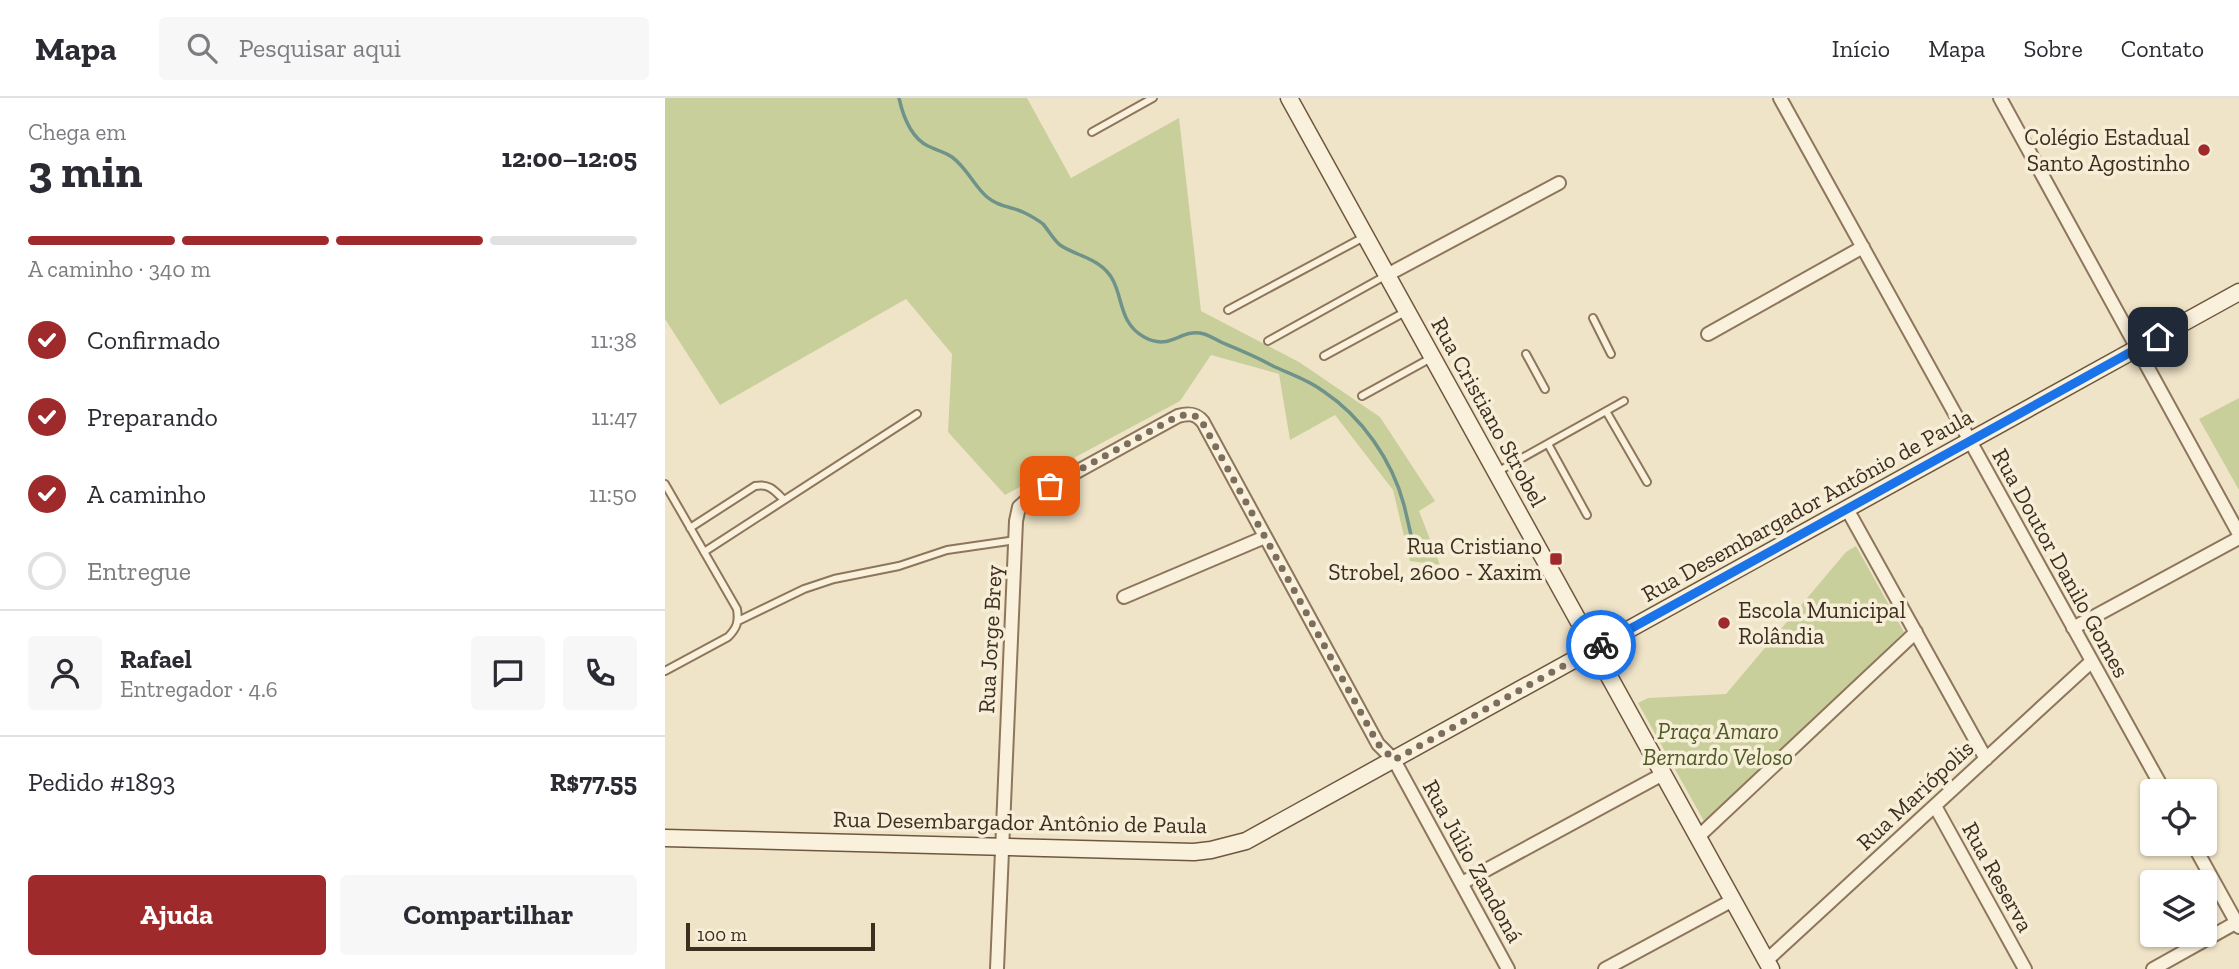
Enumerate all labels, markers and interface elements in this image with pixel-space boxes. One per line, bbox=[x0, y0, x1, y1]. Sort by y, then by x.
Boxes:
search box bbox=[159, 17, 649, 80]
text: Mapa bbox=[35, 29, 117, 68]
icon: search bbox=[183, 29, 221, 67]
text: Pesquisar aqui bbox=[239, 32, 401, 64]
text: Início bbox=[1832, 34, 1890, 63]
text: Mapa bbox=[1928, 34, 1985, 63]
text: Sobre bbox=[2023, 34, 2083, 63]
text: Contato bbox=[2121, 34, 2204, 63]
text: Chega em bbox=[28, 118, 126, 146]
place label: Colégio Estadual Santo Agostinho bbox=[2024, 123, 2190, 177]
text: 12:00–12:05 bbox=[502, 142, 637, 174]
marker: Colégio Estadual Santo Agostinho bbox=[2196, 142, 2212, 158]
text: 3 min bbox=[28, 144, 142, 199]
text: A caminho · 340 m bbox=[28, 255, 211, 283]
pin bbox=[2128, 307, 2188, 367]
street label: Rua Cristiano Strobel bbox=[1425, 312, 1553, 512]
icon: home bbox=[2139, 318, 2177, 356]
icon: check bbox=[28, 321, 66, 359]
text: Confirmado bbox=[87, 324, 220, 356]
text: 11:38 bbox=[591, 326, 637, 354]
icon: check bbox=[28, 398, 66, 436]
text: Preparando bbox=[87, 401, 218, 433]
street label: Rua Desembargador Antônio de Paula bbox=[1637, 402, 1977, 608]
text: 11:47 bbox=[591, 403, 637, 431]
street label: Rua Doutor Danilo Gomes bbox=[1986, 444, 2136, 682]
pin bbox=[1020, 456, 1080, 516]
icon: bag bbox=[1031, 467, 1069, 505]
icon: check bbox=[28, 475, 66, 513]
text: A caminho bbox=[87, 478, 206, 510]
text: 11:50 bbox=[589, 480, 637, 508]
place label: Rua Cristiano Strobel, 2600 - Xaxim bbox=[1328, 532, 1542, 586]
marker: Rua Cristiano Strobel, 2600 - Xaxim bbox=[1548, 551, 1564, 567]
text: Entregue bbox=[87, 555, 191, 587]
street label: Rua Jorge Brey bbox=[972, 564, 1008, 714]
place label: Escola Municipal Rolândia bbox=[1738, 596, 1906, 650]
courier bbox=[1566, 610, 1636, 680]
marker: Escola Municipal Rolândia bbox=[1716, 615, 1732, 631]
icon: bike bbox=[1582, 626, 1620, 664]
button: person bbox=[28, 636, 102, 710]
button: chat bbox=[471, 636, 545, 710]
button: phone bbox=[563, 636, 637, 710]
text: Rafael bbox=[120, 643, 192, 675]
text: Entregador · 4.6 bbox=[120, 675, 278, 703]
park label: Praça Amaro Bernardo Veloso bbox=[1643, 717, 1793, 771]
street label: Rua Mariópolis bbox=[1851, 734, 1979, 856]
text: Pedido #1893 bbox=[28, 766, 176, 798]
text: R$77.55 bbox=[550, 766, 637, 798]
street label: Rua Júlio Zandoná bbox=[1417, 775, 1529, 947]
map controls bbox=[2140, 779, 2217, 947]
button: locate bbox=[2140, 779, 2217, 856]
street label: Rua Desembargador Antônio de Paula bbox=[833, 805, 1207, 839]
street label: Rua Reserva bbox=[1956, 817, 2040, 937]
button: layers bbox=[2140, 870, 2217, 947]
button: Ajuda bbox=[28, 875, 326, 955]
button: Compartilhar bbox=[340, 875, 637, 955]
scale bar bbox=[686, 920, 875, 952]
text: 100 m bbox=[697, 923, 747, 946]

